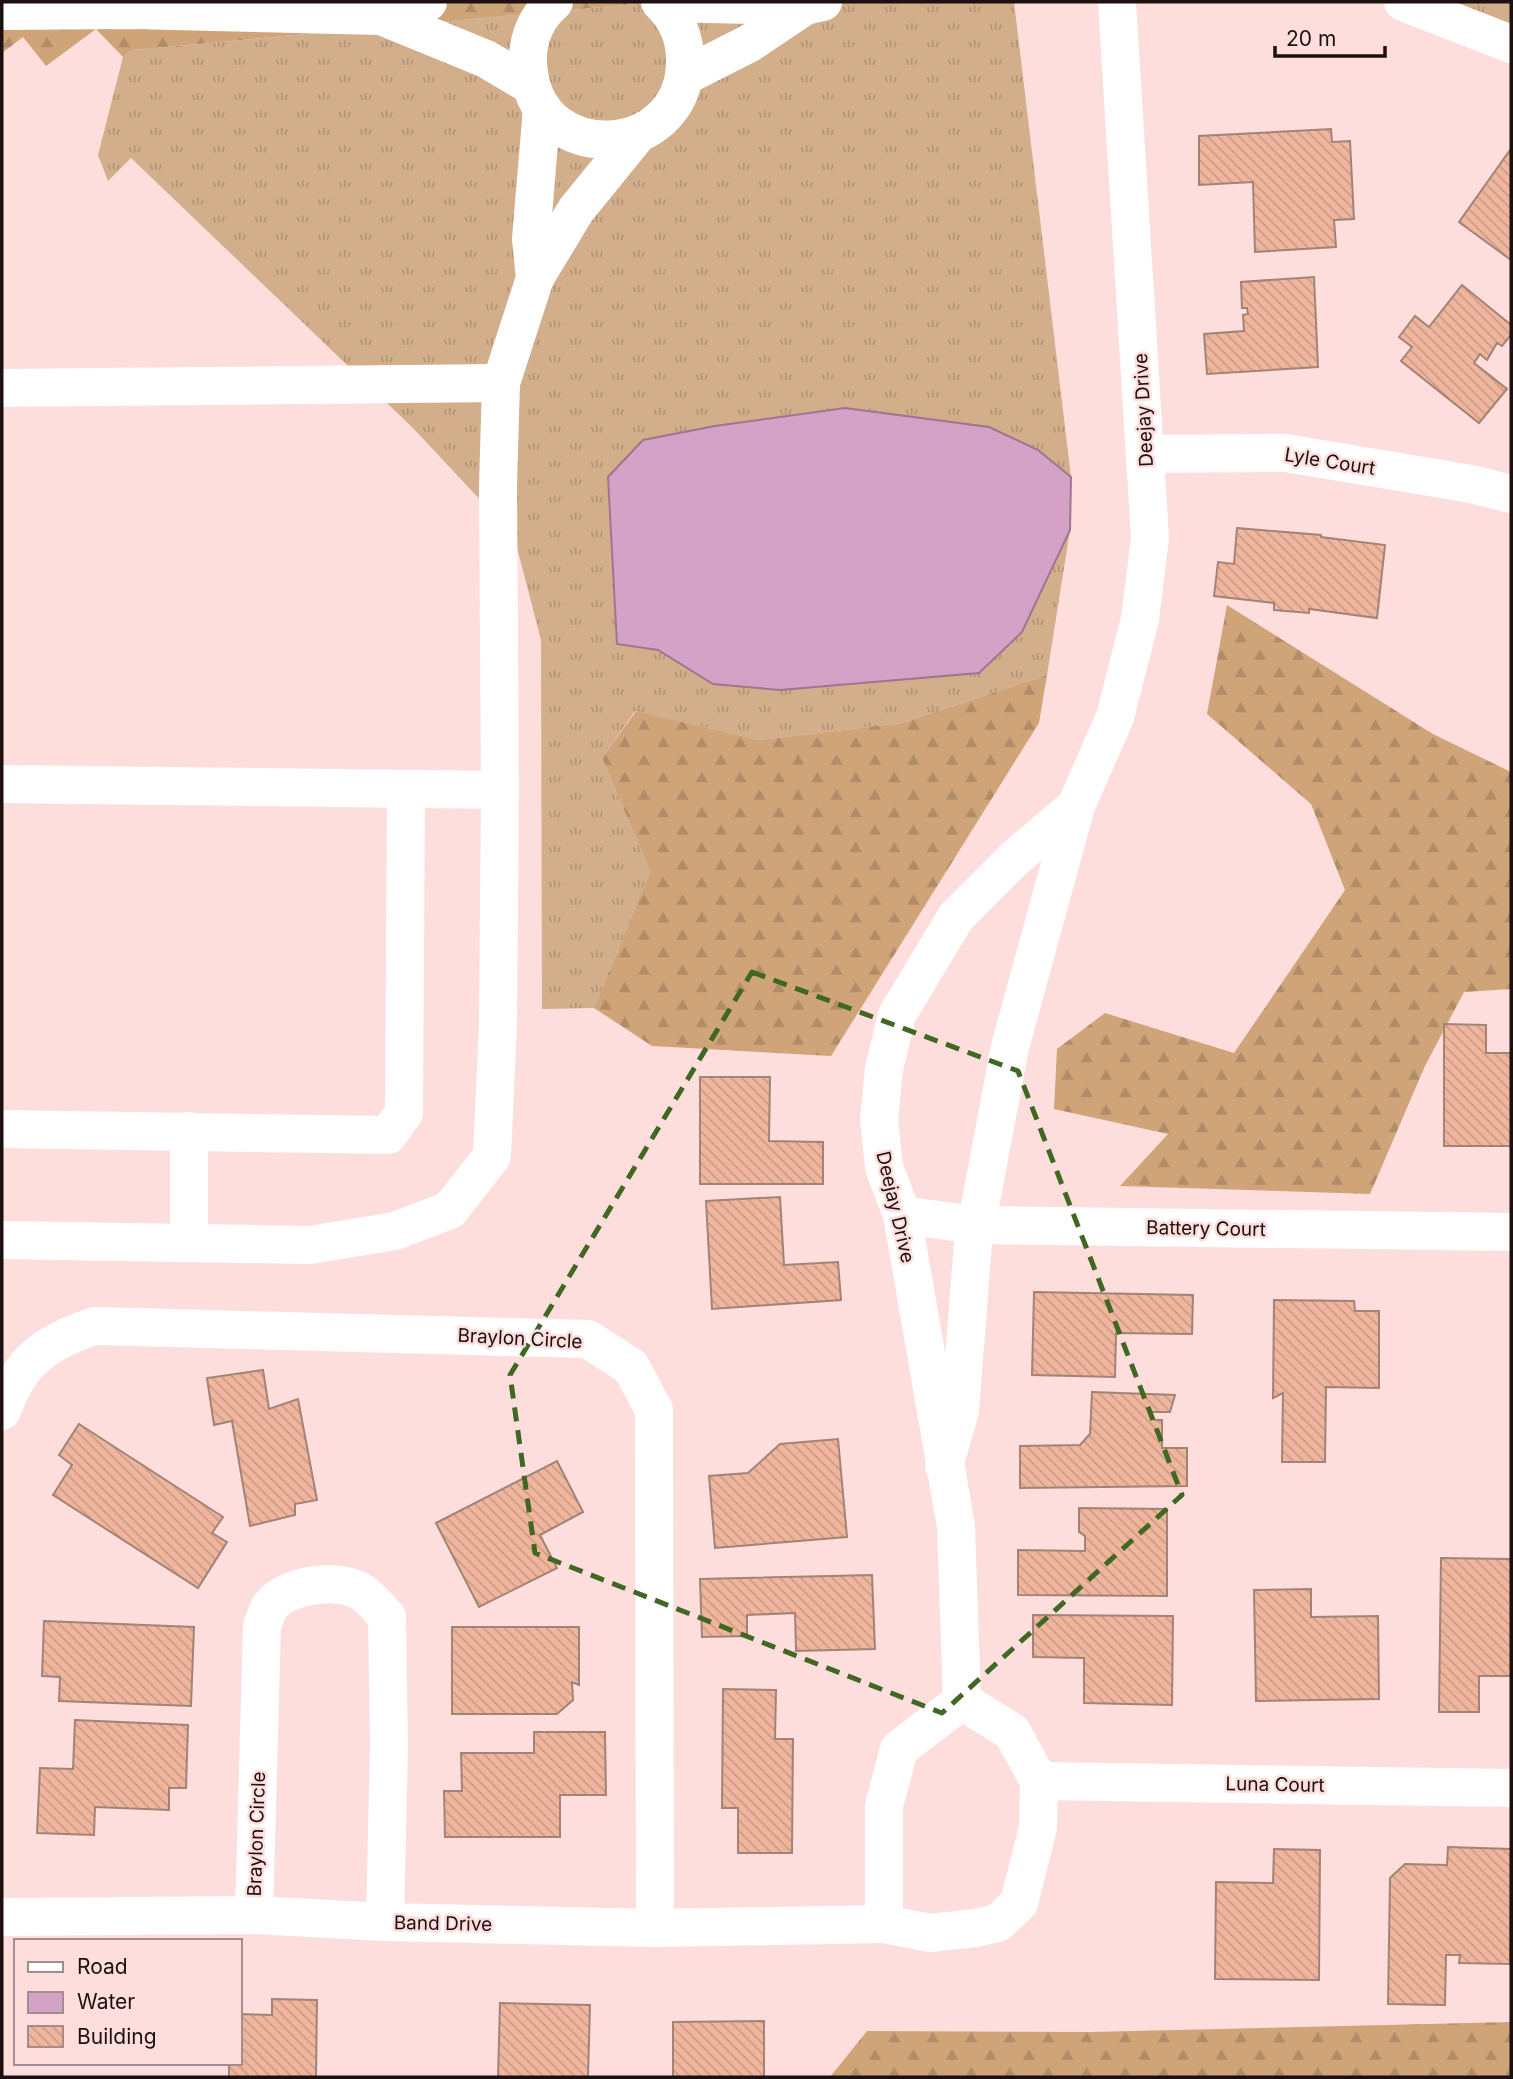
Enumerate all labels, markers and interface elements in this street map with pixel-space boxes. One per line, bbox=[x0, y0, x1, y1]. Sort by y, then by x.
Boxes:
scale bar bbox=[1275, 14, 1385, 58]
text: 20 m bbox=[1286, 26, 1336, 51]
street label: Deejay Drive bbox=[1129, 352, 1158, 468]
street label: Lyle Court bbox=[1283, 443, 1377, 480]
street label: Deejay Drive bbox=[871, 1149, 920, 1265]
street label: Battery Court bbox=[1146, 1216, 1266, 1241]
street label: Braylon Circle bbox=[457, 1324, 583, 1353]
street label: Braylon Circle bbox=[243, 1771, 270, 1897]
street label: Luna Court bbox=[1225, 1772, 1325, 1797]
street label: Band Drive bbox=[394, 1911, 492, 1936]
legend bbox=[14, 1939, 242, 2065]
text: Road bbox=[77, 1954, 128, 1979]
text: Water bbox=[77, 1989, 135, 2014]
text: Building bbox=[77, 2024, 157, 2049]

